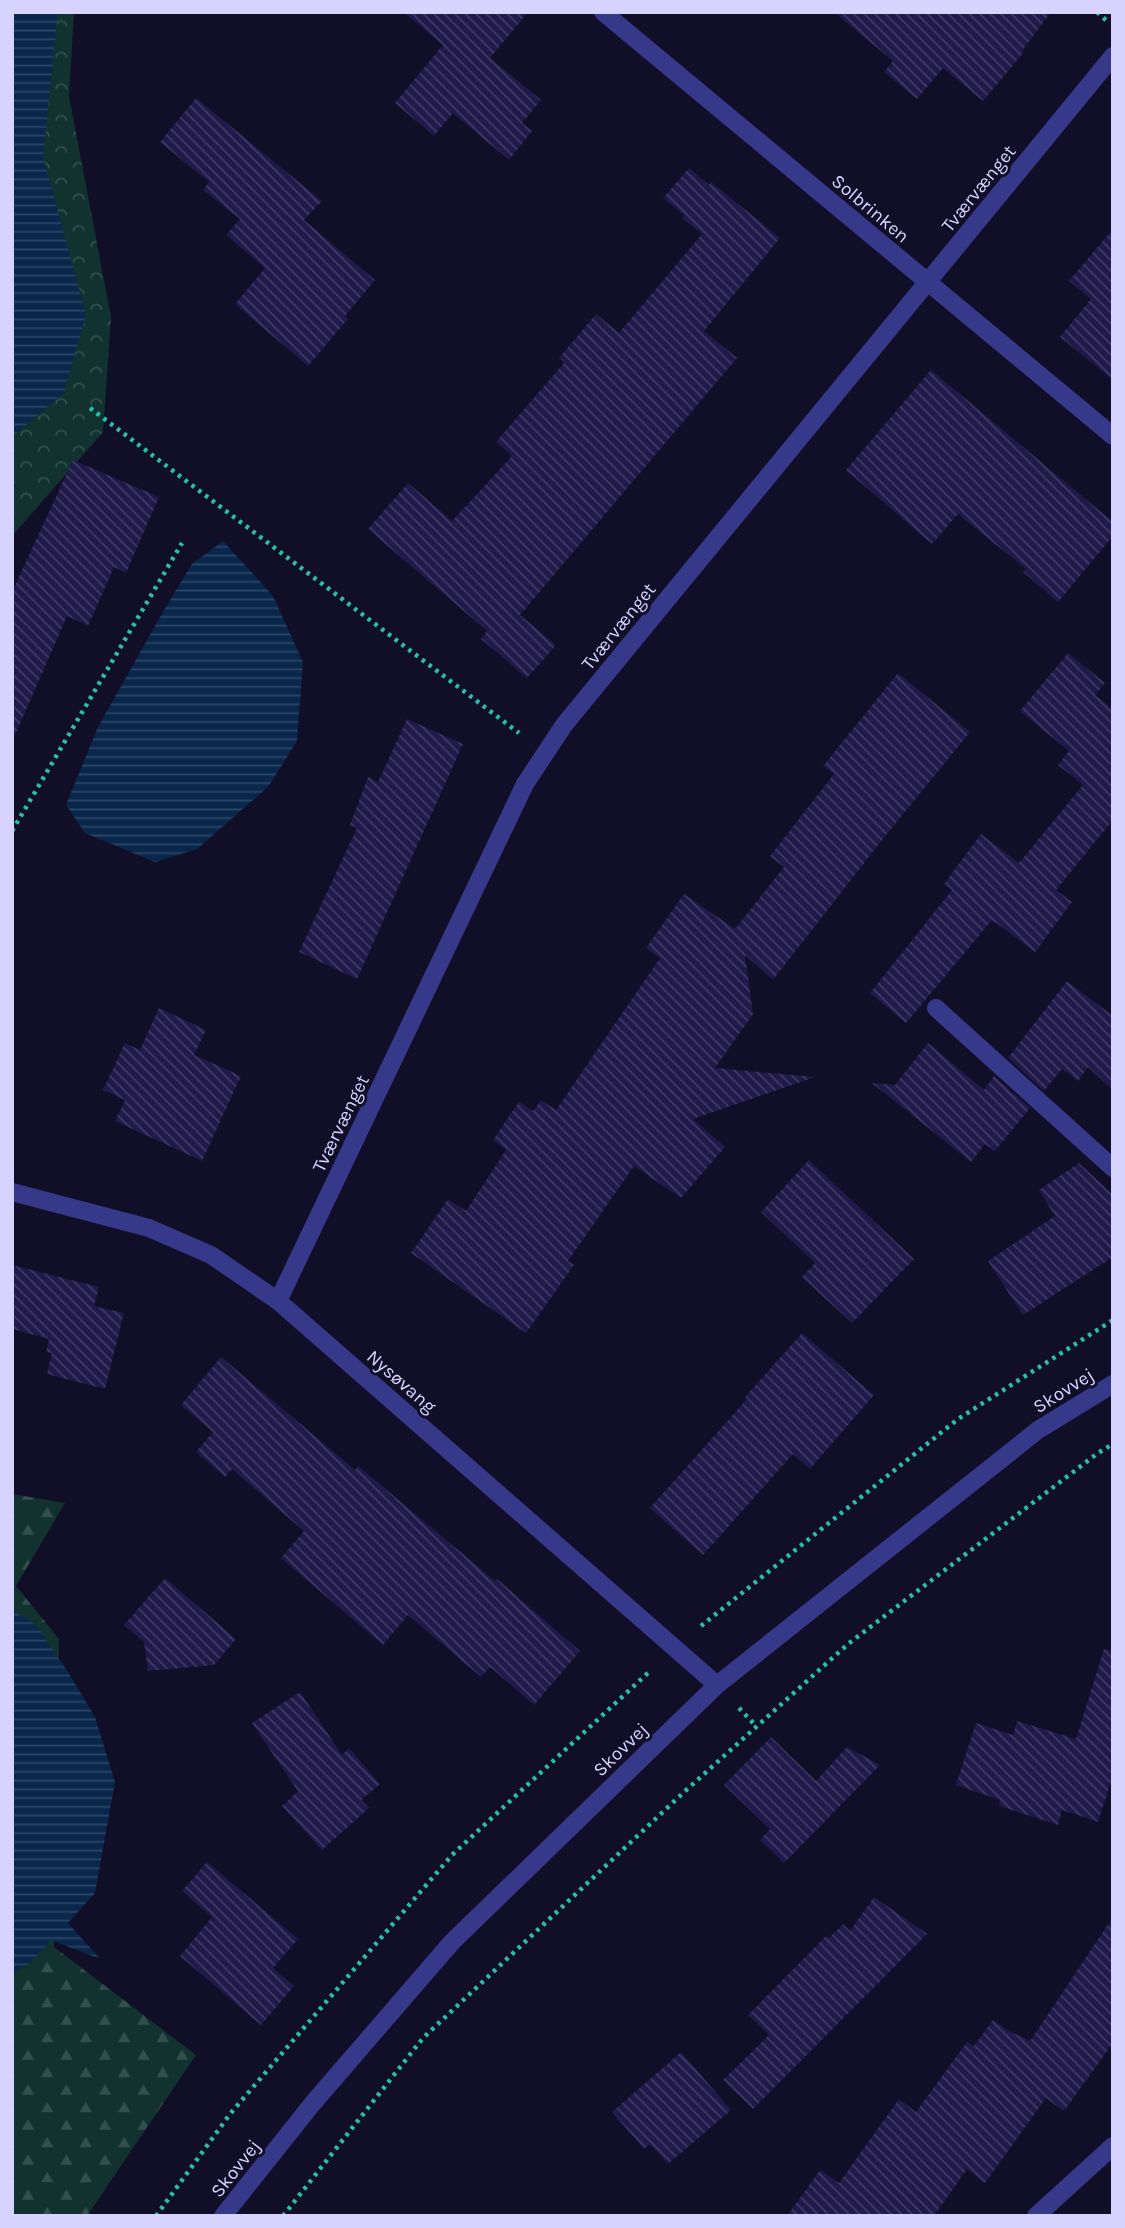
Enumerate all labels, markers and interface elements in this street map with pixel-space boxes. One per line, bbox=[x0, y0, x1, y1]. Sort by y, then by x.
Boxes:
street label: Tværvænget bbox=[937, 141, 1020, 236]
street label: Solbrinken bbox=[827, 170, 914, 248]
street label: Tværvænget bbox=[577, 579, 660, 674]
street label: Tværvænget bbox=[308, 1071, 374, 1176]
street label: Nysøvang bbox=[362, 1346, 441, 1418]
street label: Skovvej bbox=[1029, 1364, 1098, 1418]
street label: Skovvej bbox=[589, 1718, 653, 1781]
street label: Skovvej bbox=[206, 2135, 265, 2202]

